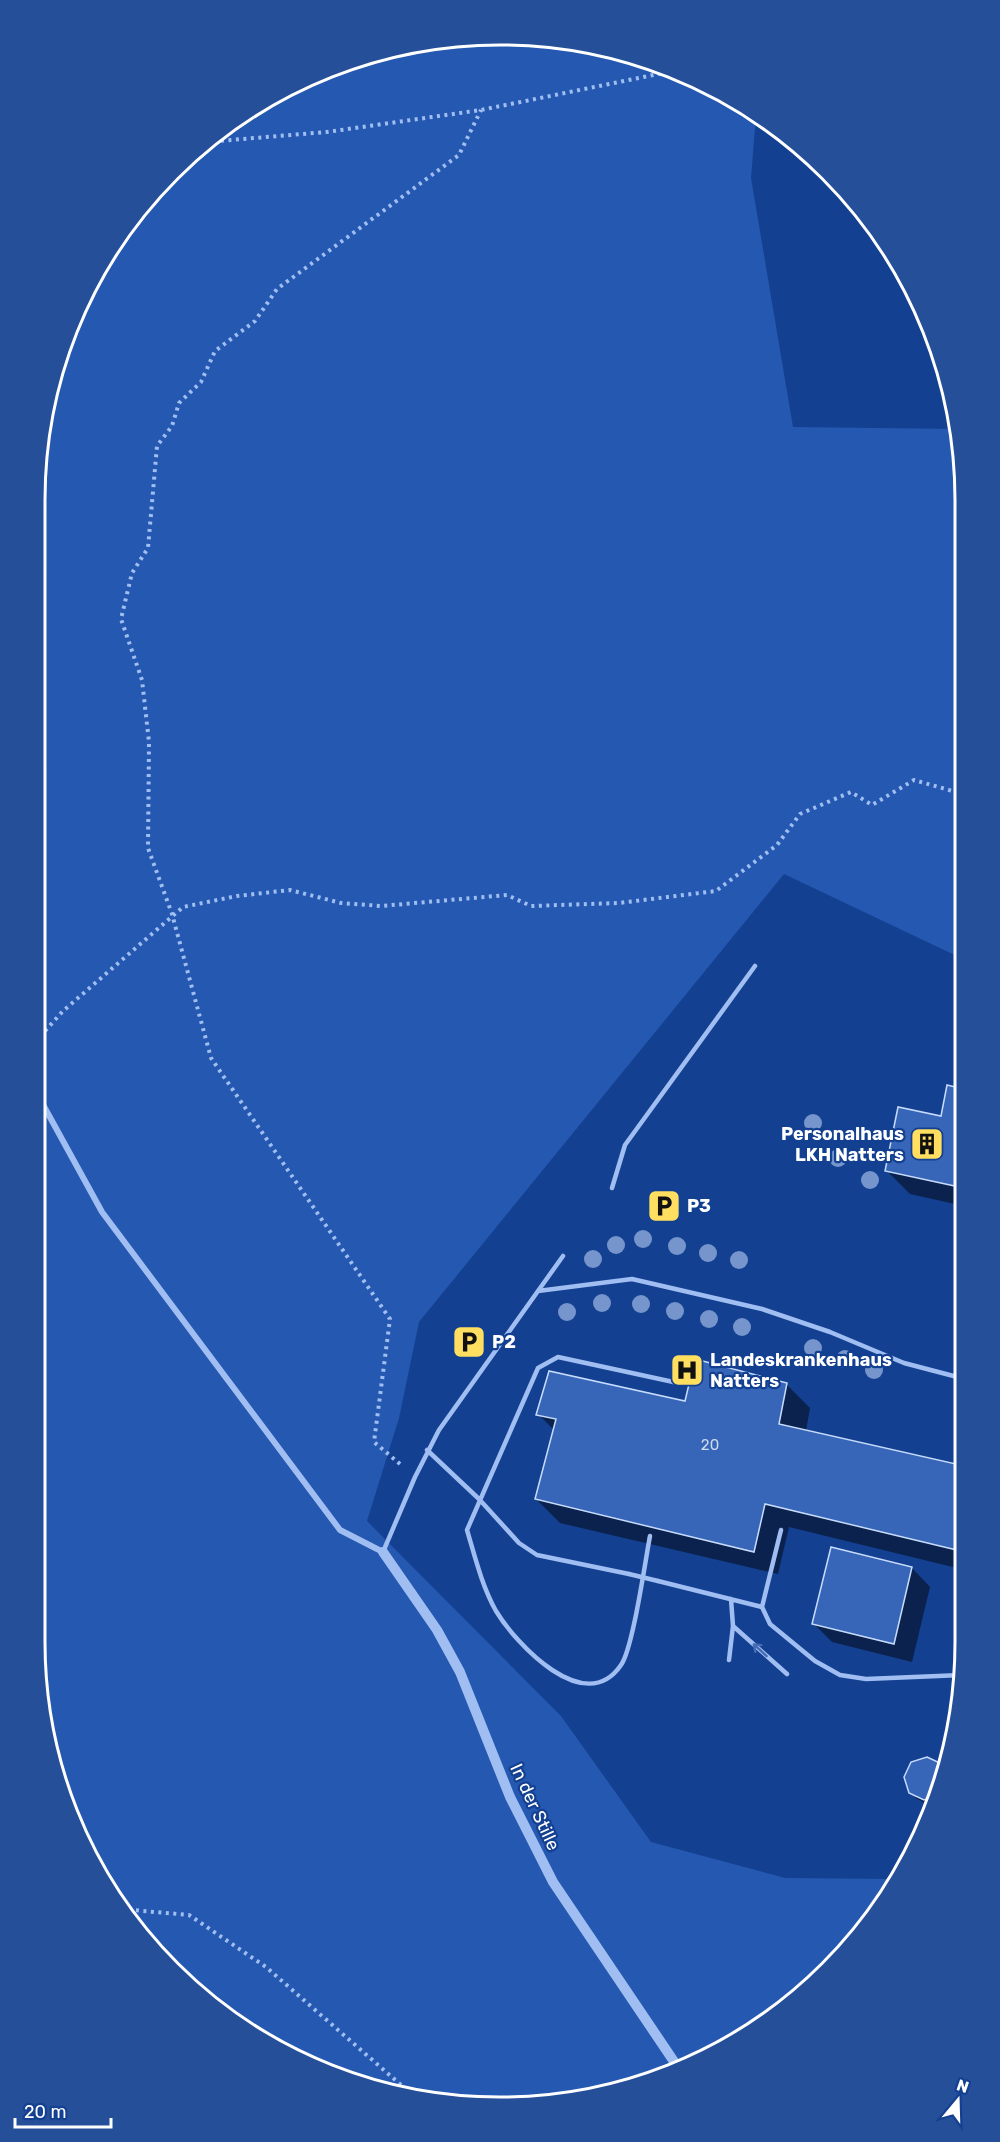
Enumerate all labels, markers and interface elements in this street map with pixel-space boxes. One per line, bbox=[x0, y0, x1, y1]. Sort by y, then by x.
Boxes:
place label: Personalhaus LKH Natters bbox=[781, 1123, 904, 1166]
building icon: Personalhaus LKH Natters bbox=[909, 1126, 945, 1162]
parking icon: P3 bbox=[646, 1188, 682, 1224]
place label: P3 bbox=[687, 1195, 711, 1217]
parking icon: P2 bbox=[451, 1324, 487, 1360]
place label: P2 bbox=[492, 1331, 516, 1353]
place label: Landeskrankenhaus Natters bbox=[710, 1349, 892, 1392]
hospital icon: Landeskrankenhaus Natters bbox=[669, 1352, 705, 1388]
house number: 20 bbox=[701, 1436, 719, 1454]
one-way arrow bbox=[752, 1643, 767, 1657]
street label: In der Stille bbox=[505, 1760, 565, 1854]
north arrow bbox=[928, 2070, 988, 2130]
text: N bbox=[954, 2075, 971, 2097]
scale bar bbox=[15, 2091, 111, 2129]
text: 20 m bbox=[24, 2101, 66, 2123]

